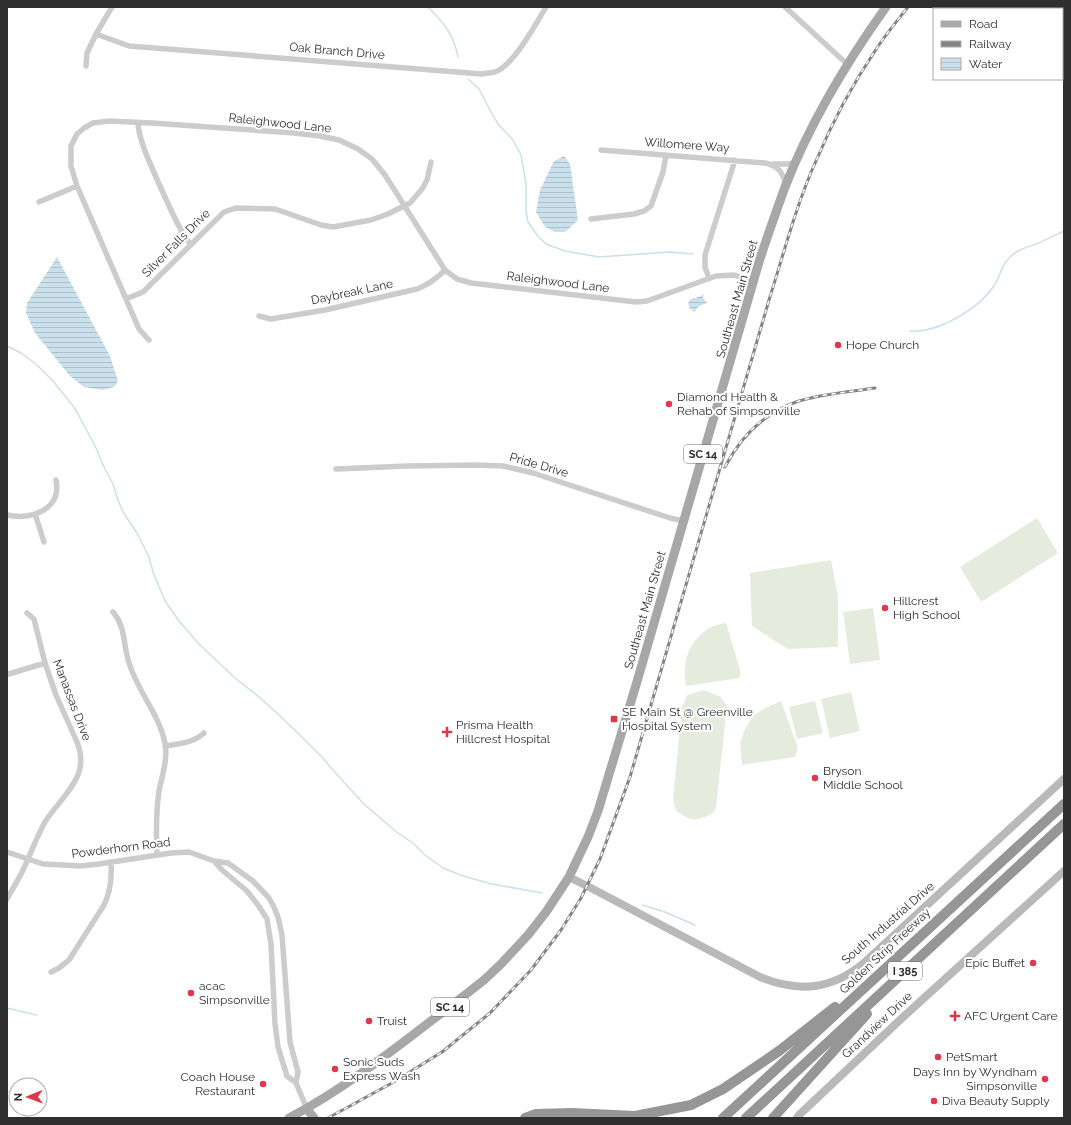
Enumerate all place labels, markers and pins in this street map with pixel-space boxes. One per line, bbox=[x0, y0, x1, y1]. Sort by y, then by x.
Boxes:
place label: Hope Church bbox=[846, 338, 919, 352]
marker: Hope Church bbox=[833, 340, 843, 350]
place label: Diamond Health & Rehab of Simpsonville bbox=[677, 390, 800, 418]
marker: Diamond Health & Rehab of Simpsonville bbox=[664, 399, 674, 409]
place label: Hillcrest High School bbox=[893, 594, 961, 622]
marker: Hillcrest High School bbox=[880, 603, 890, 613]
place label: SE Main St @ Greenville Hospital System bbox=[622, 705, 753, 733]
marker: SE Main St @ Greenville Hospital System bbox=[609, 714, 619, 724]
place label: Prisma Health Hillcrest Hospital bbox=[456, 718, 551, 746]
marker: Prisma Health Hillcrest Hospital bbox=[441, 726, 453, 738]
place label: Bryson Middle School bbox=[823, 764, 904, 792]
marker: Bryson Middle School bbox=[810, 773, 820, 783]
place label: Epic Buffet bbox=[965, 956, 1025, 970]
marker: Epic Buffet bbox=[1028, 958, 1038, 968]
place label: acac Simpsonville bbox=[199, 979, 270, 1007]
marker: acac Simpsonville bbox=[186, 988, 196, 998]
place label: AFC Urgent Care bbox=[964, 1009, 1058, 1023]
marker: AFC Urgent Care bbox=[949, 1010, 961, 1022]
place label: Truist bbox=[377, 1014, 407, 1028]
marker: Truist bbox=[364, 1016, 374, 1026]
place label: PetSmart bbox=[946, 1050, 997, 1064]
marker: PetSmart bbox=[933, 1052, 943, 1062]
place label: Sonic Suds Express Wash bbox=[343, 1055, 420, 1083]
marker: Sonic Suds Express Wash bbox=[330, 1064, 340, 1074]
place label: Days Inn by Wyndham Simpsonville bbox=[913, 1065, 1037, 1093]
place label: Coach House Restaurant bbox=[181, 1070, 255, 1098]
marker: Days Inn by Wyndham Simpsonville bbox=[1040, 1074, 1050, 1084]
marker: Coach House Restaurant bbox=[258, 1079, 268, 1089]
place label: Diva Beauty Supply bbox=[942, 1094, 1050, 1108]
marker: Diva Beauty Supply bbox=[929, 1096, 939, 1106]

